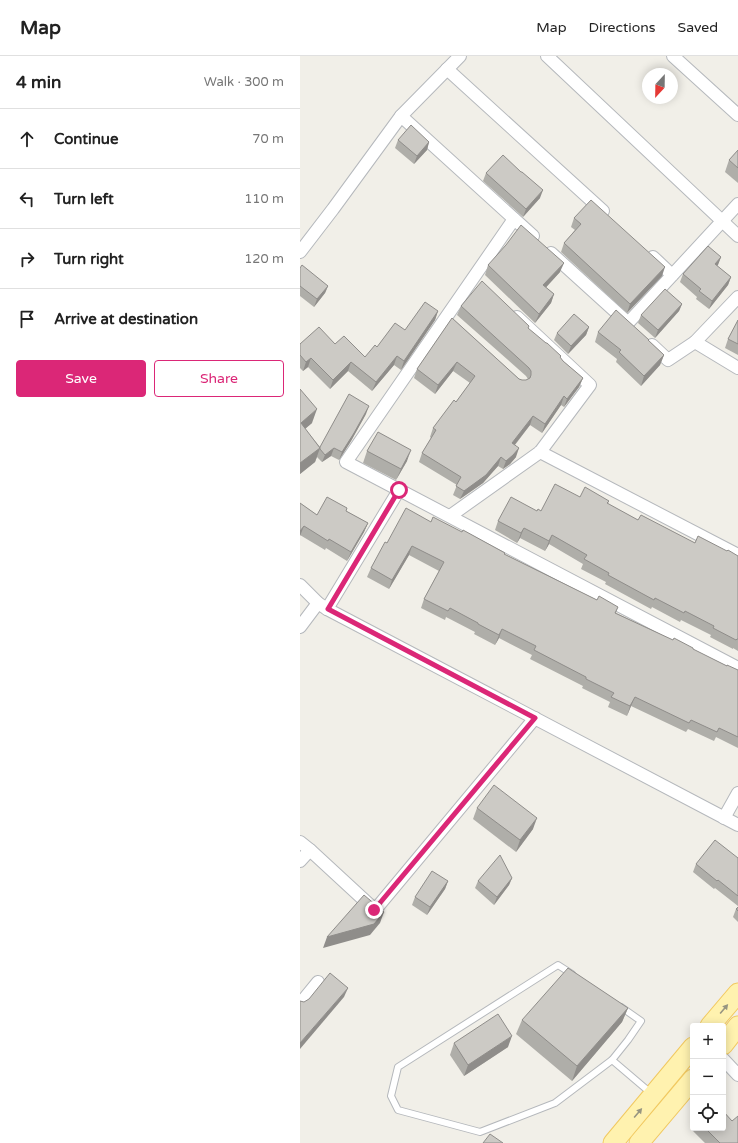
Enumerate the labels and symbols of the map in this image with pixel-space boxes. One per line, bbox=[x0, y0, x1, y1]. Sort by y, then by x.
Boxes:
north arrow bbox=[642, 68, 678, 104]
route start bbox=[390, 481, 408, 499]
route end bbox=[365, 901, 383, 919]
one-way arrow bbox=[720, 1004, 729, 1015]
one-way arrow bbox=[634, 1108, 643, 1118]

